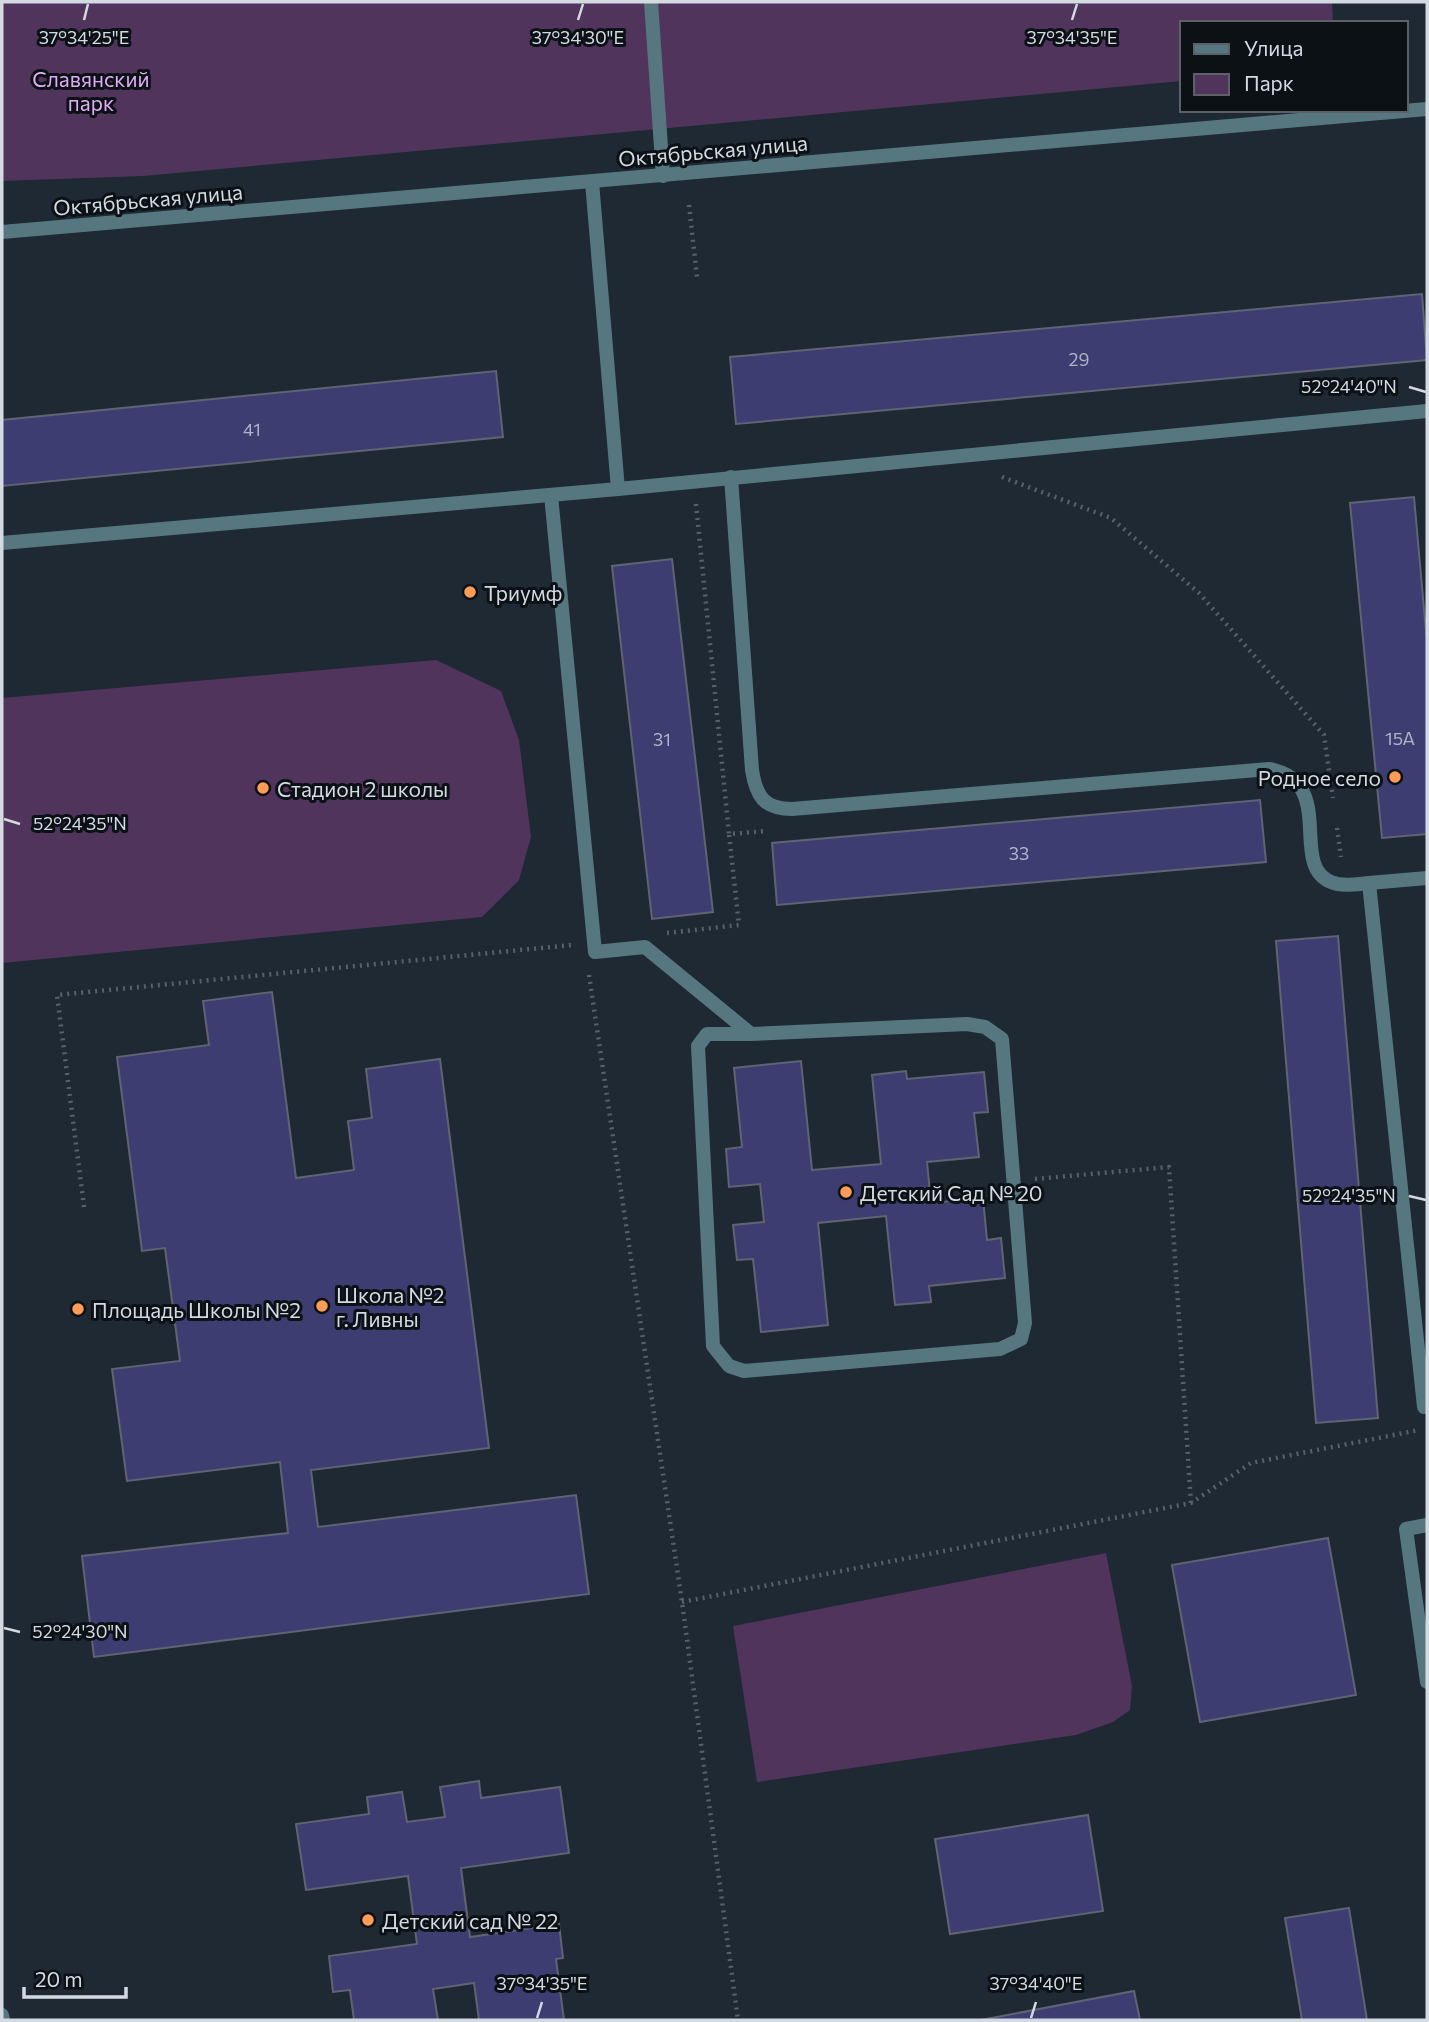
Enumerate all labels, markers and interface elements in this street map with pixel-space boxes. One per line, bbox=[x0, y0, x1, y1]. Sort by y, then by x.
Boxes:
legend bbox=[1180, 21, 1408, 112]
text: 37°34'25"E bbox=[39, 26, 129, 48]
text: 37°34'30"E bbox=[532, 26, 624, 48]
text: 37°34'35"E bbox=[1027, 26, 1118, 48]
text: Улица bbox=[1244, 35, 1303, 60]
park label: Славянский парк bbox=[32, 66, 150, 115]
text: Парк bbox=[1244, 70, 1294, 95]
street label: Октябрьская улица bbox=[617, 129, 809, 171]
street label: Октябрьская улица bbox=[52, 178, 244, 220]
house number: 29 bbox=[1069, 348, 1089, 370]
text: 52°24'40"N bbox=[1301, 375, 1397, 397]
house number: 41 bbox=[243, 418, 261, 440]
place label: Триумф bbox=[484, 580, 562, 605]
marker: Триумф bbox=[462, 584, 478, 600]
house number: 15А bbox=[1385, 727, 1415, 749]
house number: 31 bbox=[653, 728, 671, 750]
place label: Родное село bbox=[1258, 765, 1381, 790]
marker: Родное село bbox=[1387, 769, 1403, 785]
place label: Стадион 2 школы bbox=[277, 776, 448, 801]
marker: Стадион 2 школы bbox=[255, 780, 271, 796]
text: 52°24'35"N bbox=[33, 812, 127, 834]
house number: 33 bbox=[1009, 842, 1029, 864]
place label: Детский Сад № 20 bbox=[860, 1180, 1043, 1205]
marker: Детский Сад № 20 bbox=[838, 1184, 854, 1200]
text: 52°24'35"N bbox=[1302, 1184, 1396, 1206]
place label: Школа №2 г. Ливны bbox=[336, 1282, 444, 1331]
place label: Площадь Школы №2 bbox=[92, 1297, 301, 1322]
marker: Школа №2 г. Ливны bbox=[314, 1298, 330, 1314]
marker: Площадь Школы №2 bbox=[70, 1301, 86, 1317]
text: 52°24'30"N bbox=[32, 1620, 128, 1642]
place label: Детский сад № 22 bbox=[382, 1908, 559, 1933]
marker: Детский сад № 22 bbox=[360, 1912, 376, 1928]
scale bar bbox=[24, 1955, 126, 1999]
text: 20 m bbox=[35, 1966, 83, 1991]
text: 37°34'35"E bbox=[497, 1972, 588, 1994]
text: 37°34'40"E bbox=[990, 1972, 1082, 1994]

